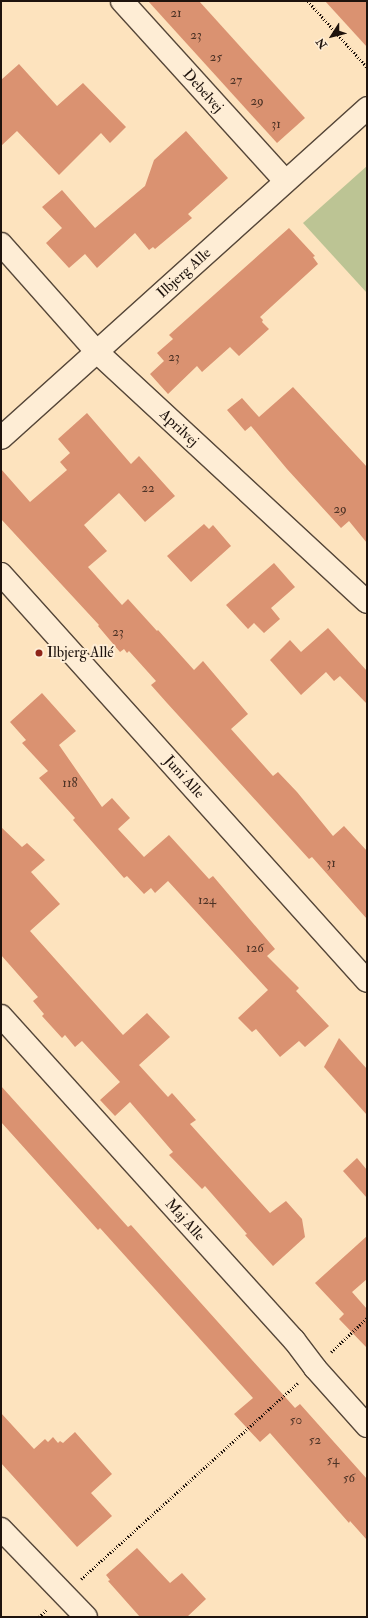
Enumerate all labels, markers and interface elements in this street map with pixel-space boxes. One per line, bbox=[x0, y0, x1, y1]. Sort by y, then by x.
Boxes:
house number: 21 bbox=[170, 5, 182, 21]
north arrow bbox=[312, 16, 352, 56]
house number: 23 bbox=[190, 27, 202, 43]
text: N bbox=[314, 36, 330, 51]
house number: 25 bbox=[210, 49, 222, 65]
street label: Debelvej bbox=[179, 66, 227, 116]
house number: 27 bbox=[230, 72, 242, 88]
house number: 29 bbox=[250, 93, 264, 109]
house number: 31 bbox=[271, 116, 281, 132]
street label: Ilbjerg Alle bbox=[153, 244, 215, 302]
house number: 23 bbox=[168, 349, 180, 365]
street label: Aprilvej bbox=[156, 406, 202, 450]
house number: 22 bbox=[141, 480, 155, 496]
house number: 29 bbox=[333, 501, 347, 517]
house number: 23 bbox=[112, 624, 124, 640]
place label: Ilbjerg Allé bbox=[47, 644, 113, 662]
marker: Ilbjerg Allé bbox=[34, 648, 44, 658]
street label: Juni Alle bbox=[160, 752, 208, 802]
house number: 118 bbox=[62, 775, 78, 791]
house number: 31 bbox=[326, 855, 336, 871]
house number: 124 bbox=[198, 892, 216, 908]
house number: 126 bbox=[246, 940, 264, 956]
street label: Maj Alle bbox=[161, 1195, 209, 1245]
house number: 50 bbox=[290, 1412, 302, 1428]
house number: 52 bbox=[309, 1432, 321, 1448]
house number: 54 bbox=[327, 1452, 339, 1468]
house number: 56 bbox=[343, 1470, 355, 1486]

